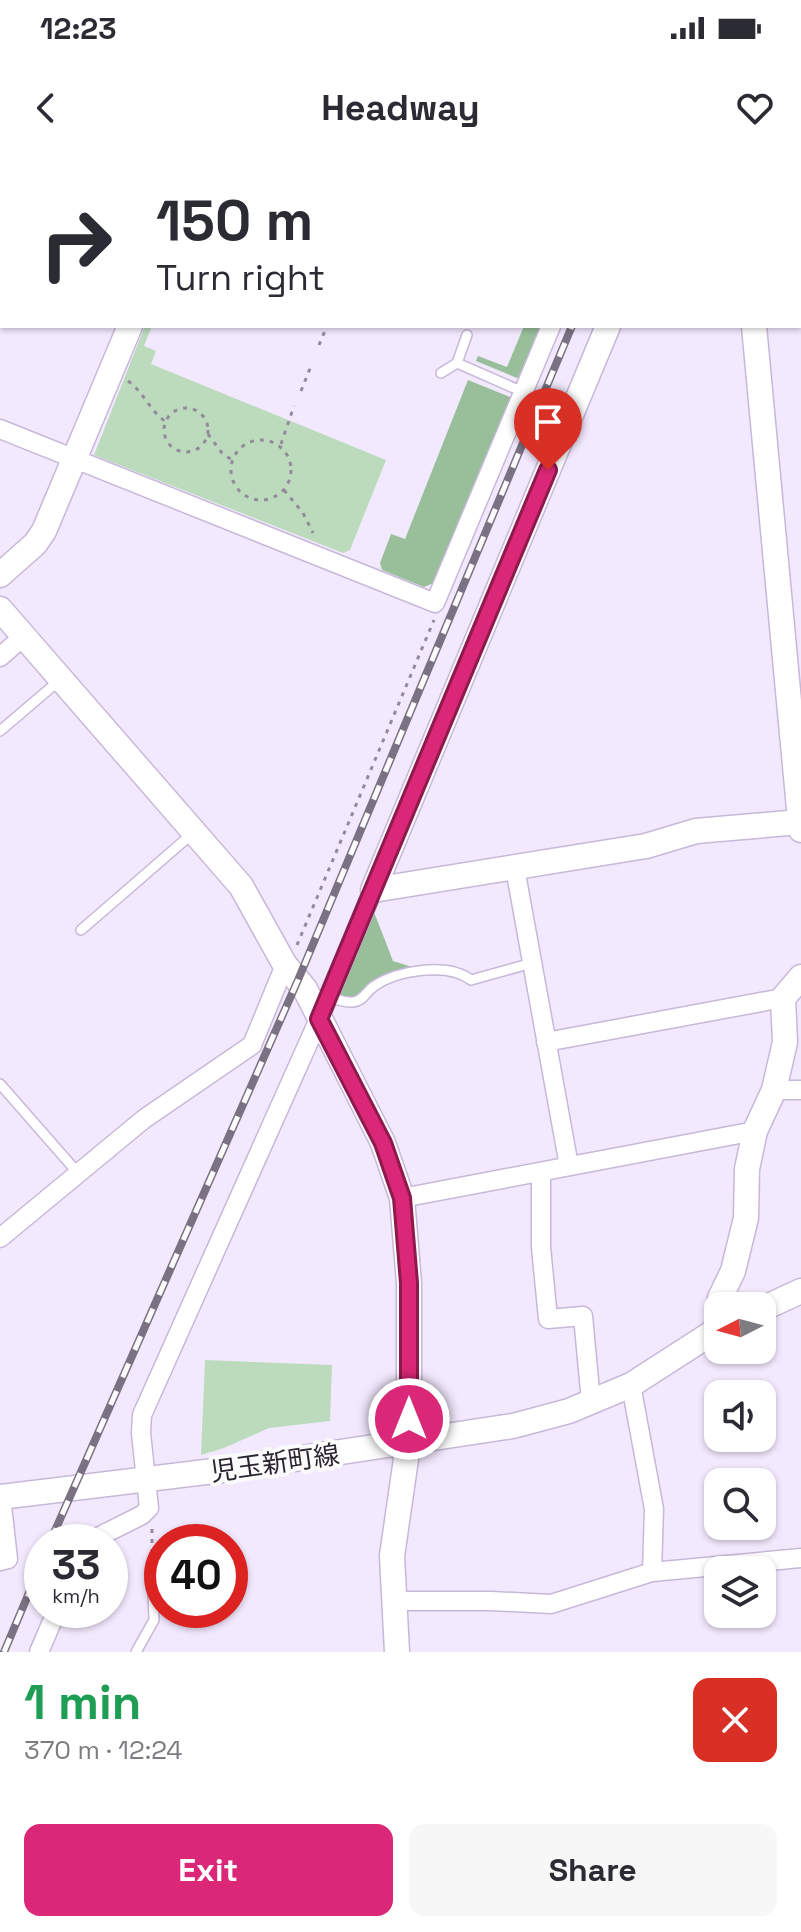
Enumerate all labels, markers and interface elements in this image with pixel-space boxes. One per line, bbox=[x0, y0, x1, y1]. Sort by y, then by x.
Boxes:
text: 12:23 bbox=[40, 9, 116, 48]
text: Headway bbox=[321, 85, 480, 131]
icon: back bbox=[24, 86, 68, 130]
icon: heart bbox=[733, 86, 777, 130]
text: 150 m bbox=[156, 185, 313, 256]
icon: right bbox=[24, 192, 128, 296]
text: Turn right bbox=[156, 255, 325, 301]
pin bbox=[514, 388, 582, 470]
icon: arrive bbox=[526, 400, 570, 444]
north arrow bbox=[704, 1292, 776, 1364]
map controls bbox=[704, 1292, 776, 1628]
position arrow bbox=[367, 1377, 451, 1461]
button: sound bbox=[704, 1380, 776, 1452]
street label: 児玉新町線 bbox=[208, 1437, 342, 1489]
button: search bbox=[704, 1468, 776, 1540]
speed limit sign: 40 bbox=[144, 1524, 248, 1628]
text: 33 bbox=[52, 1540, 100, 1591]
button: layers bbox=[704, 1556, 776, 1628]
text: km/h bbox=[52, 1583, 100, 1609]
text: 1 min bbox=[24, 1672, 141, 1733]
button: close bbox=[693, 1678, 777, 1762]
text: 370 m · 12:24 bbox=[24, 1733, 182, 1767]
button: Exit bbox=[24, 1824, 393, 1916]
button: Share bbox=[409, 1824, 777, 1916]

